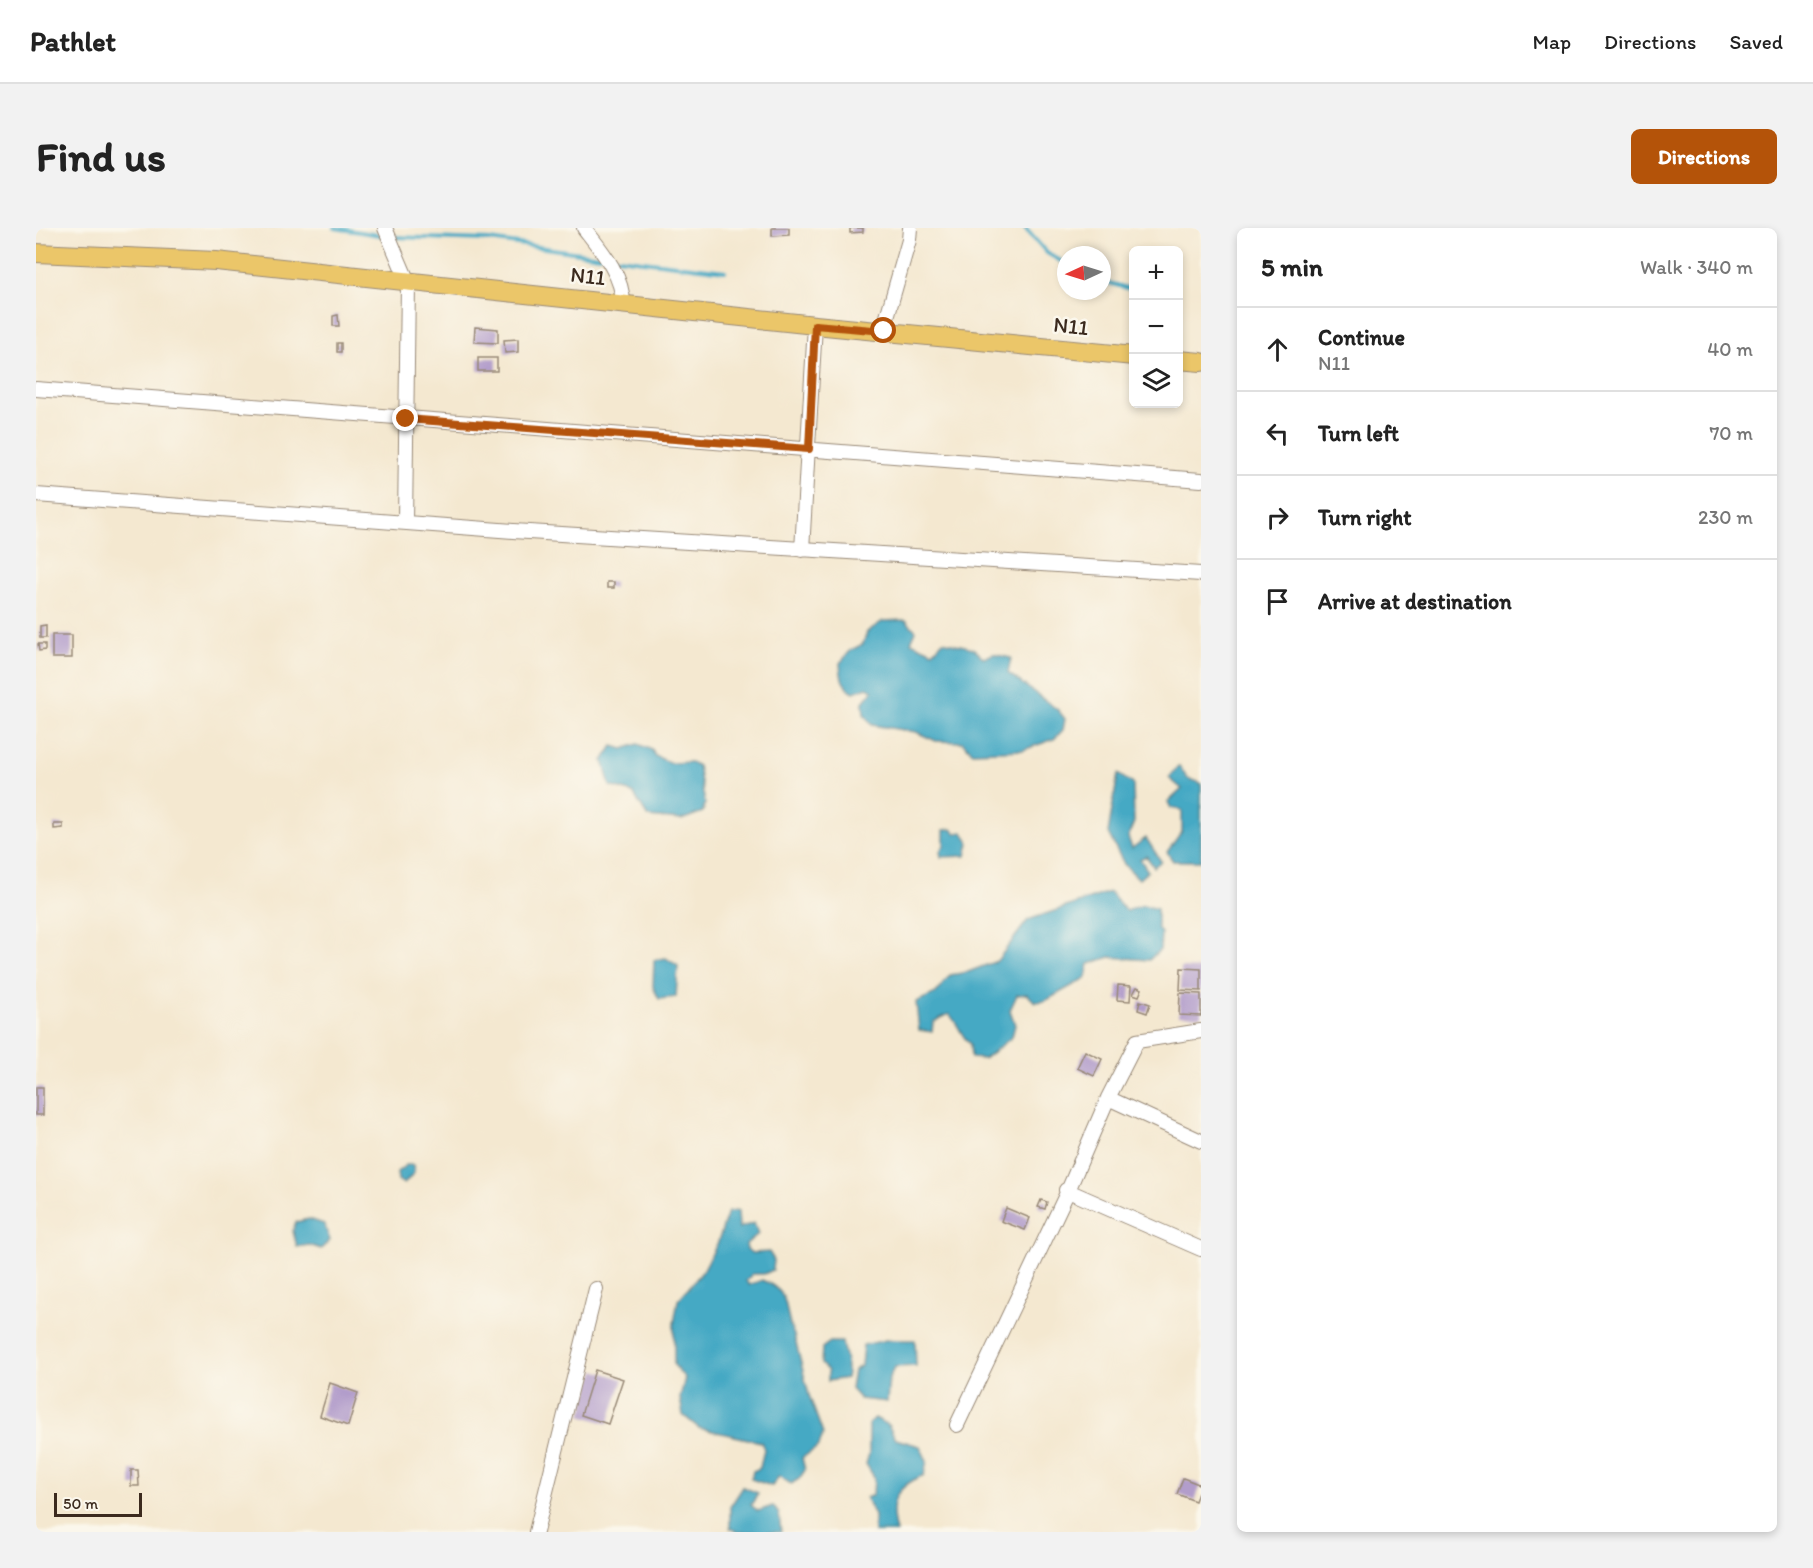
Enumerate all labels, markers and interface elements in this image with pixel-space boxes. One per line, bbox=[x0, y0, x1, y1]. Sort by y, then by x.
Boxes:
text: Pathlet bbox=[30, 24, 116, 58]
text: Map bbox=[1533, 29, 1571, 54]
text: Directions bbox=[1604, 29, 1696, 54]
text: Saved bbox=[1729, 29, 1783, 54]
button: Directions bbox=[1631, 129, 1777, 184]
text: Find us bbox=[36, 131, 166, 182]
north arrow bbox=[1057, 246, 1111, 300]
map controls bbox=[1129, 246, 1183, 408]
button: + bbox=[1129, 246, 1183, 300]
text: 5 min bbox=[1261, 251, 1323, 283]
text: Walk · 340 m bbox=[1640, 255, 1753, 279]
street label: N11 bbox=[569, 261, 607, 291]
button: − bbox=[1129, 300, 1183, 354]
street label: N11 bbox=[1052, 311, 1090, 341]
route start bbox=[870, 317, 896, 343]
text: Continue bbox=[1318, 324, 1405, 351]
icon: ahead bbox=[1261, 333, 1294, 366]
text: 40 m bbox=[1707, 337, 1753, 361]
text: N11 bbox=[1318, 351, 1350, 375]
button: layers bbox=[1129, 354, 1183, 408]
route end bbox=[392, 405, 418, 431]
icon: left bbox=[1261, 417, 1294, 450]
text: Turn left bbox=[1318, 420, 1399, 447]
text: 70 m bbox=[1709, 421, 1753, 445]
icon: right bbox=[1261, 501, 1294, 534]
text: Turn right bbox=[1318, 504, 1412, 531]
text: 230 m bbox=[1698, 505, 1753, 529]
icon: arrive bbox=[1261, 585, 1294, 618]
text: Arrive at destination bbox=[1318, 588, 1512, 615]
scale bar bbox=[54, 1490, 142, 1518]
text: 50 m bbox=[63, 1494, 98, 1513]

